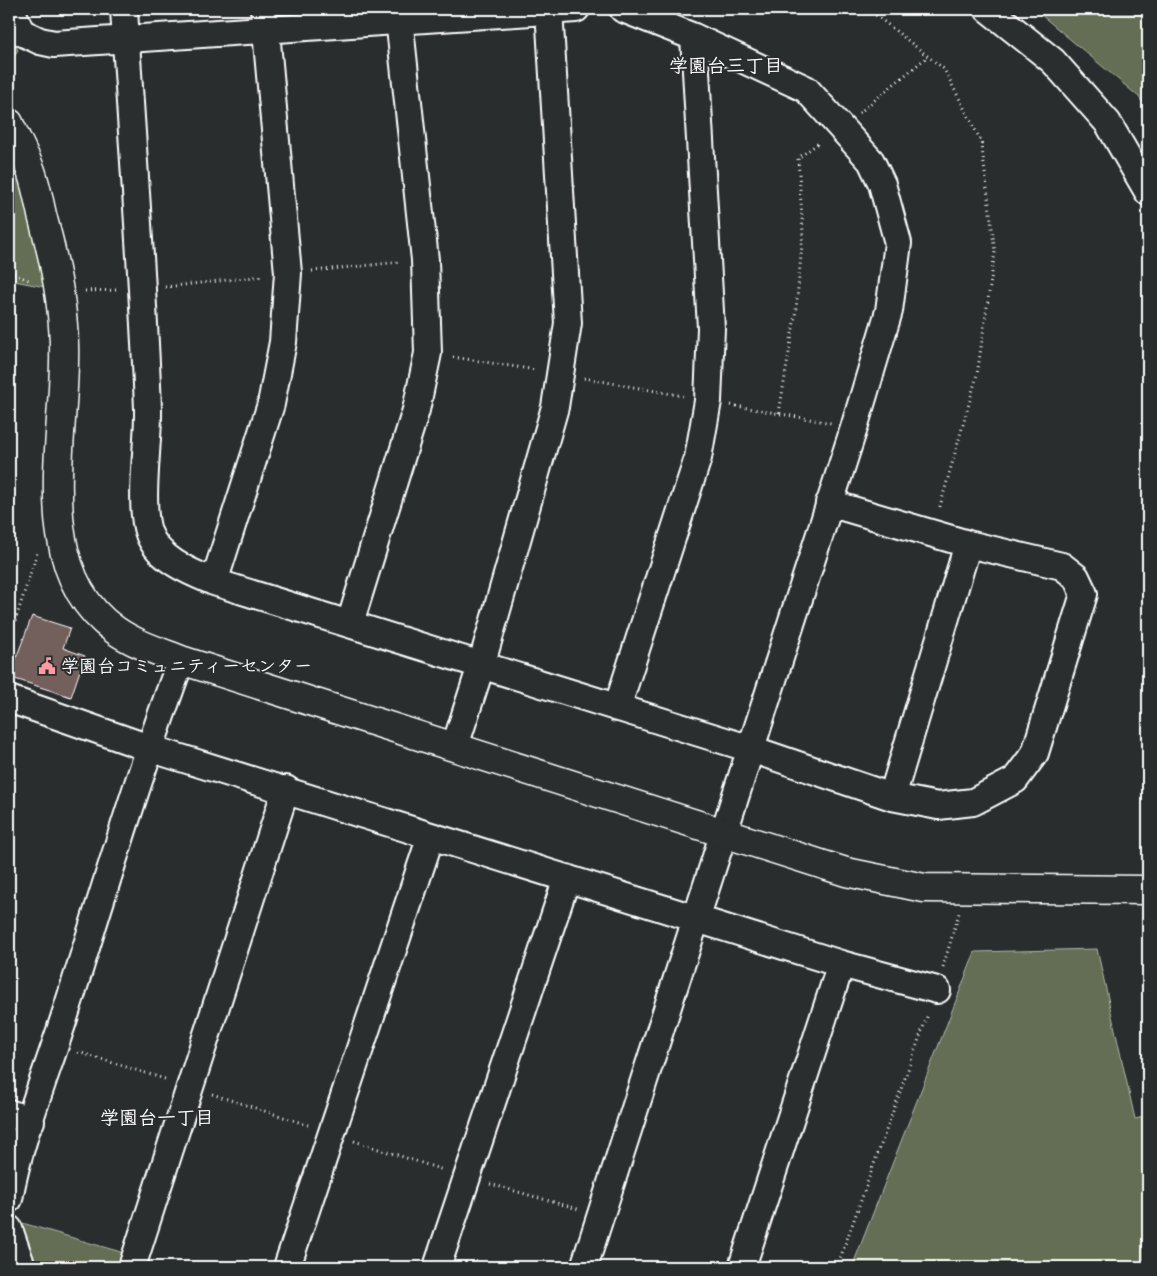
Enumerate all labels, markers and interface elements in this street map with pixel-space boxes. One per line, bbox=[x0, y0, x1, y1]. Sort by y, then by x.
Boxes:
district label: 学園台三丁目 bbox=[669, 55, 783, 77]
public building icon: 学園台コミュニティーセンター bbox=[37, 656, 57, 676]
place label: 学園台コミュニティーセンター bbox=[61, 656, 312, 677]
district label: 学園台一丁目 bbox=[100, 1107, 214, 1129]

